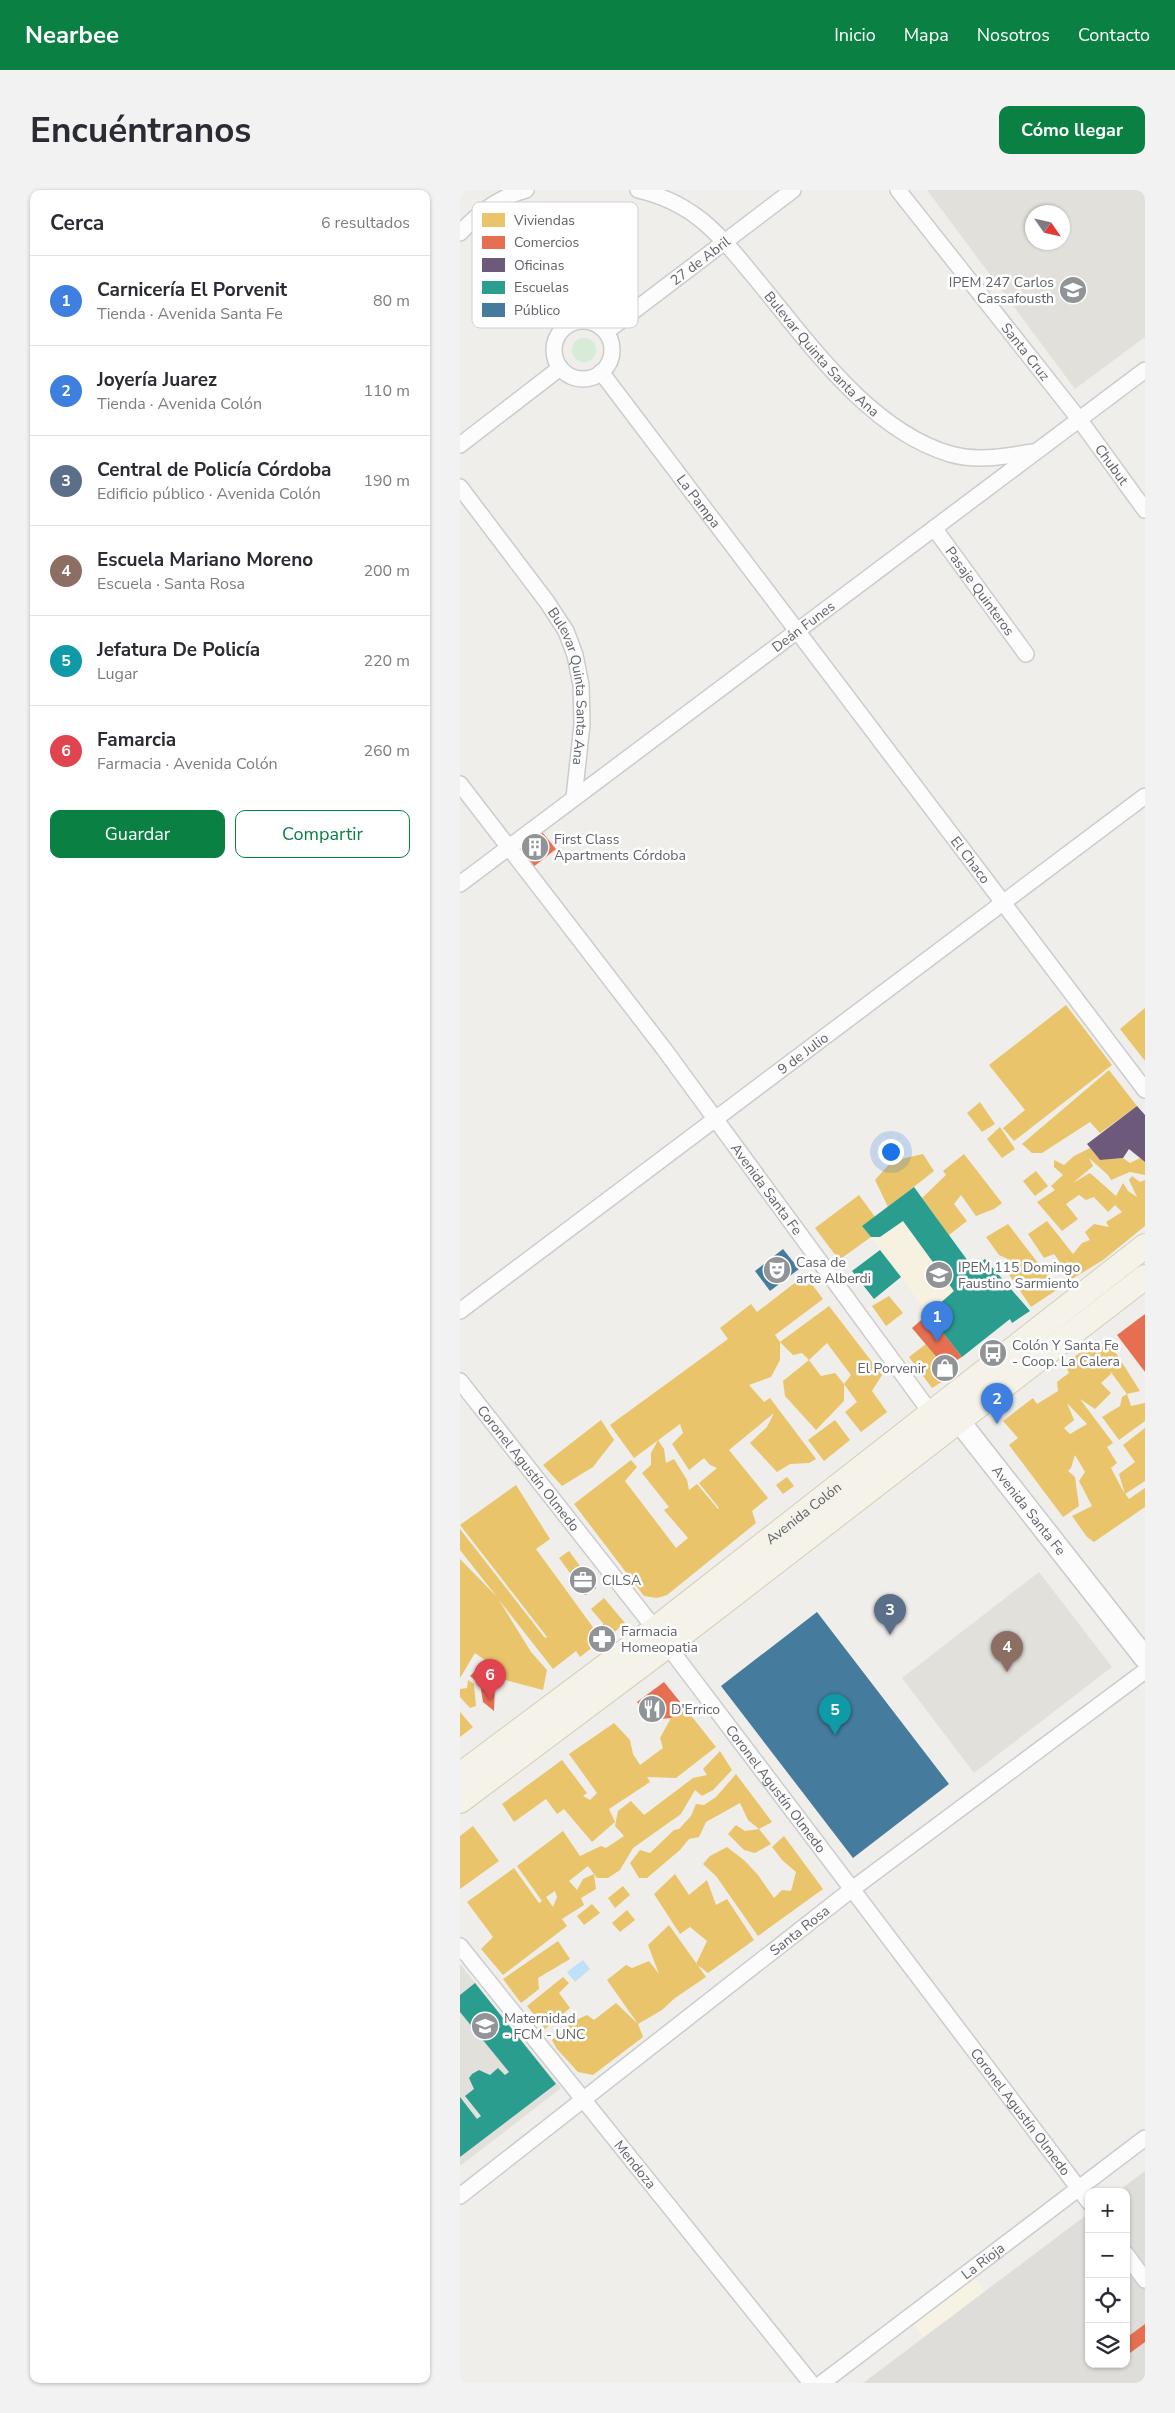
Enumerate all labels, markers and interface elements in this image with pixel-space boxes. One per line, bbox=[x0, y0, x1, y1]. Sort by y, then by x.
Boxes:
text: Nearbee bbox=[25, 19, 119, 51]
text: Inicio bbox=[834, 23, 876, 47]
text: Mapa bbox=[904, 23, 949, 47]
text: Nosotros bbox=[977, 23, 1050, 47]
text: Contacto bbox=[1078, 23, 1150, 47]
button: Cómo llegar bbox=[999, 106, 1145, 154]
text: Encuéntranos bbox=[30, 107, 251, 154]
legend bbox=[472, 202, 638, 328]
north arrow bbox=[1025, 205, 1070, 250]
text: Cerca bbox=[50, 209, 104, 237]
text: Viviendas bbox=[513, 211, 575, 230]
text: 6 resultados bbox=[321, 212, 410, 234]
street label: 27 de Abril bbox=[666, 231, 734, 290]
text: Comercios bbox=[514, 233, 580, 252]
text: Oficinas bbox=[514, 256, 565, 275]
place label: IPEM 247 Carlos Cassafousth bbox=[949, 273, 1054, 308]
school or university icon: IPEM 247 Carlos Cassafousth bbox=[1058, 275, 1088, 305]
text: Carnicería El Porvenit bbox=[97, 277, 287, 303]
text: Escuelas bbox=[514, 278, 569, 297]
street label: Bulevar Quinta Santa Ana bbox=[760, 287, 883, 421]
text: 1 bbox=[61, 290, 71, 312]
text: 80 m bbox=[373, 290, 410, 312]
text: Público bbox=[514, 301, 561, 320]
text: Tienda · Avenida Santa Fe bbox=[97, 303, 283, 325]
street label: Santa Cruz bbox=[997, 319, 1055, 385]
text: Joyería Juarez bbox=[97, 367, 217, 393]
text: 2 bbox=[61, 380, 71, 402]
text: 110 m bbox=[363, 380, 410, 402]
text: Tienda · Avenida Colón bbox=[97, 393, 262, 415]
street label: Chubut bbox=[1091, 440, 1133, 489]
text: Central de Policía Córdoba bbox=[97, 457, 331, 483]
text: 3 bbox=[61, 470, 71, 492]
text: 190 m bbox=[363, 470, 410, 492]
street label: La Pampa bbox=[672, 471, 725, 532]
text: Edificio público · Avenida Colón bbox=[97, 483, 321, 505]
street label: Pasaje Quinteros bbox=[941, 543, 1019, 640]
text: Escuela Mariano Moreno bbox=[97, 547, 313, 573]
text: 4 bbox=[61, 560, 71, 582]
text: 200 m bbox=[363, 560, 410, 582]
text: Escuela · Santa Rosa bbox=[97, 573, 245, 595]
street label: Deán Funes bbox=[768, 596, 839, 656]
street label: Bulevar Quinta Santa Ana bbox=[544, 604, 591, 766]
text: Jefatura De Policía bbox=[97, 637, 260, 663]
text: 5 bbox=[61, 650, 71, 672]
text: 220 m bbox=[363, 650, 410, 672]
text: Lugar bbox=[97, 663, 138, 685]
text: Famarcia bbox=[97, 727, 176, 753]
text: 6 bbox=[61, 740, 71, 762]
text: 260 m bbox=[363, 740, 410, 762]
text: Farmacia · Avenida Colón bbox=[97, 753, 278, 775]
button: Guardar bbox=[50, 810, 225, 858]
button: Compartir bbox=[235, 810, 410, 858]
place label: First Class Apartments Córdoba bbox=[554, 830, 686, 865]
building icon: First Class Apartments Córdoba bbox=[520, 832, 550, 862]
street label: El Chaco bbox=[946, 832, 995, 888]
street label: 9 de Julio bbox=[774, 1028, 832, 1078]
street label: Avenida Santa Fe bbox=[727, 1139, 807, 1239]
your location bbox=[878, 1139, 904, 1165]
place label: Casa de arte Alberdi bbox=[796, 1253, 871, 1288]
theatre icon: Casa de arte Alberdi bbox=[762, 1255, 792, 1285]
place label: IPEM 115 Domingo Faustino Sarmiento bbox=[958, 1258, 1081, 1293]
school or university icon: IPEM 115 Domingo Faustino Sarmiento bbox=[924, 1260, 954, 1290]
pin: 1 bbox=[921, 1301, 953, 1342]
place label: Colón Y Santa Fe - Coop. La Calera bbox=[1012, 1336, 1120, 1371]
bus stop icon: Colón Y Santa Fe - Coop. La Calera bbox=[978, 1338, 1008, 1368]
shop icon: El Porvenir bbox=[930, 1353, 960, 1383]
place label: El Porvenir bbox=[858, 1359, 926, 1378]
pin: 2 bbox=[981, 1383, 1013, 1424]
street label: Coronel Agustín Olmedo bbox=[473, 1401, 584, 1535]
street label: Avenida Santa Fe bbox=[988, 1461, 1070, 1559]
street label: Avenida Colón bbox=[762, 1477, 845, 1549]
office icon: CILSA bbox=[568, 1565, 598, 1595]
place label: CILSA bbox=[602, 1571, 641, 1590]
pin: 3 bbox=[874, 1594, 906, 1635]
place label: Farmacia Homeopatia bbox=[621, 1622, 698, 1657]
pharmacy icon: Farmacia Homeopatia bbox=[587, 1624, 617, 1654]
pin: 4 bbox=[991, 1631, 1023, 1672]
pin: 6 bbox=[474, 1659, 506, 1700]
restaurant icon: D'Errico bbox=[637, 1694, 667, 1724]
pin: 5 bbox=[819, 1694, 851, 1735]
place label: D'Errico bbox=[671, 1700, 720, 1719]
street label: Coronel Agustín Olmedo bbox=[722, 1721, 831, 1857]
street label: Santa Rosa bbox=[766, 1901, 833, 1960]
place label: Maternidad - FCM - UNC bbox=[504, 2009, 585, 2044]
school or university icon: Maternidad - FCM - UNC bbox=[470, 2011, 500, 2041]
street label: Coronel Agustín Olmedo bbox=[966, 2044, 1075, 2180]
street label: Mendoza bbox=[610, 2136, 661, 2193]
map controls bbox=[1085, 2188, 1130, 2368]
button: + bbox=[1085, 2188, 1130, 2233]
button: − bbox=[1085, 2233, 1130, 2278]
street label: La Rioja bbox=[957, 2238, 1009, 2284]
button: locate bbox=[1085, 2278, 1130, 2323]
button: layers bbox=[1085, 2323, 1130, 2368]

